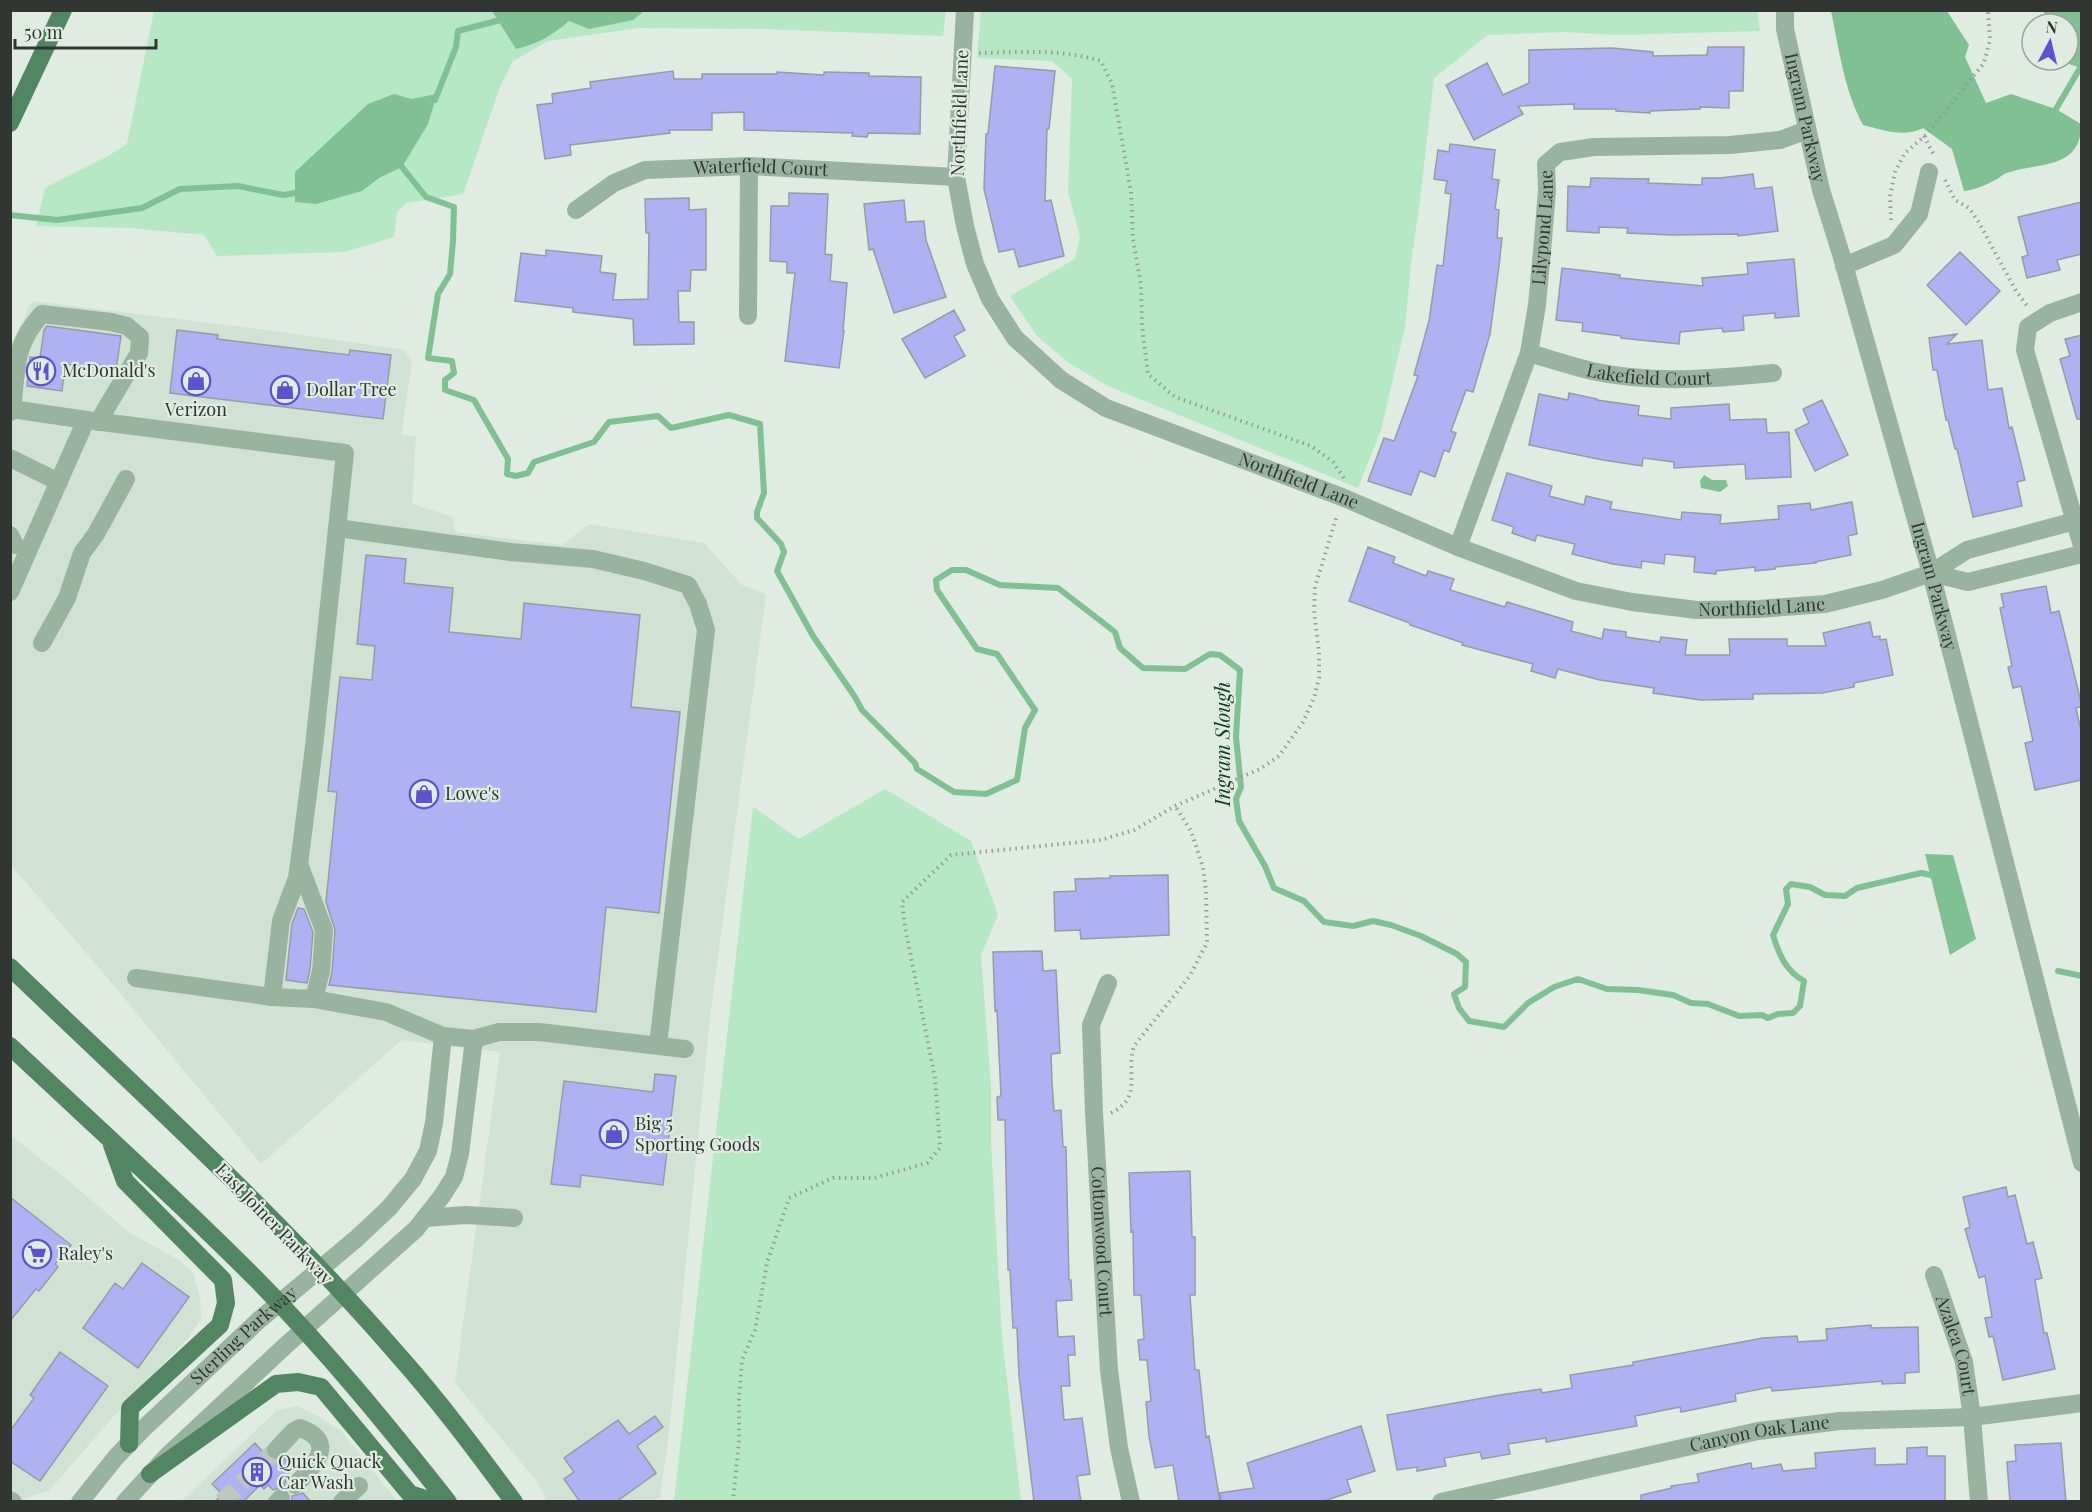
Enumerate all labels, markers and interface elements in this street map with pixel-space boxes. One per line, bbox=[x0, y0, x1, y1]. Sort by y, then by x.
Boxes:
scale bar bbox=[15, 12, 156, 50]
north arrow bbox=[2020, 12, 2080, 72]
text: N bbox=[2045, 15, 2059, 38]
text: 50 m bbox=[24, 20, 63, 44]
street label: Northfield Lane bbox=[945, 49, 973, 177]
street label: Ingram Parkway bbox=[1780, 50, 1832, 185]
street label: Waterfield Court bbox=[692, 153, 829, 181]
street label: Lilypond Lane bbox=[1526, 169, 1558, 286]
restaurant icon: McDonald's bbox=[25, 355, 57, 387]
street label: Lakefield Court bbox=[1585, 357, 1713, 390]
place label: McDonald's bbox=[62, 358, 156, 382]
shop icon: Verizon bbox=[180, 365, 212, 397]
shop icon: Dollar Tree bbox=[269, 374, 301, 406]
place label: Dollar Tree bbox=[306, 377, 397, 401]
place label: Verizon bbox=[164, 397, 227, 421]
street label: Northfield Lane bbox=[1235, 446, 1363, 514]
street label: Ingram Parkway bbox=[1906, 519, 1963, 653]
street label: Northfield Lane bbox=[1698, 591, 1826, 621]
water label: Ingram Slough bbox=[1208, 682, 1235, 807]
shop icon: Lowe's bbox=[408, 778, 440, 810]
place label: Lowe's bbox=[445, 781, 499, 805]
place label: Big 5 Sporting Goods bbox=[635, 1111, 760, 1156]
shop icon: Big 5 Sporting Goods bbox=[598, 1118, 630, 1150]
street label: East Joiner Parkway bbox=[211, 1158, 339, 1289]
street label: Cottonwood Court bbox=[1086, 1166, 1119, 1318]
supermarket icon: Raley's bbox=[21, 1238, 53, 1270]
place label: Raley's bbox=[58, 1241, 113, 1265]
street label: Sterling Parkway bbox=[185, 1280, 302, 1390]
street label: Azalea Court bbox=[1931, 1291, 1982, 1397]
street label: Canyon Oak Lane bbox=[1687, 1409, 1831, 1457]
place label: Quick Quack Car Wash bbox=[278, 1449, 381, 1494]
building icon: Quick Quack Car Wash bbox=[241, 1456, 273, 1488]

